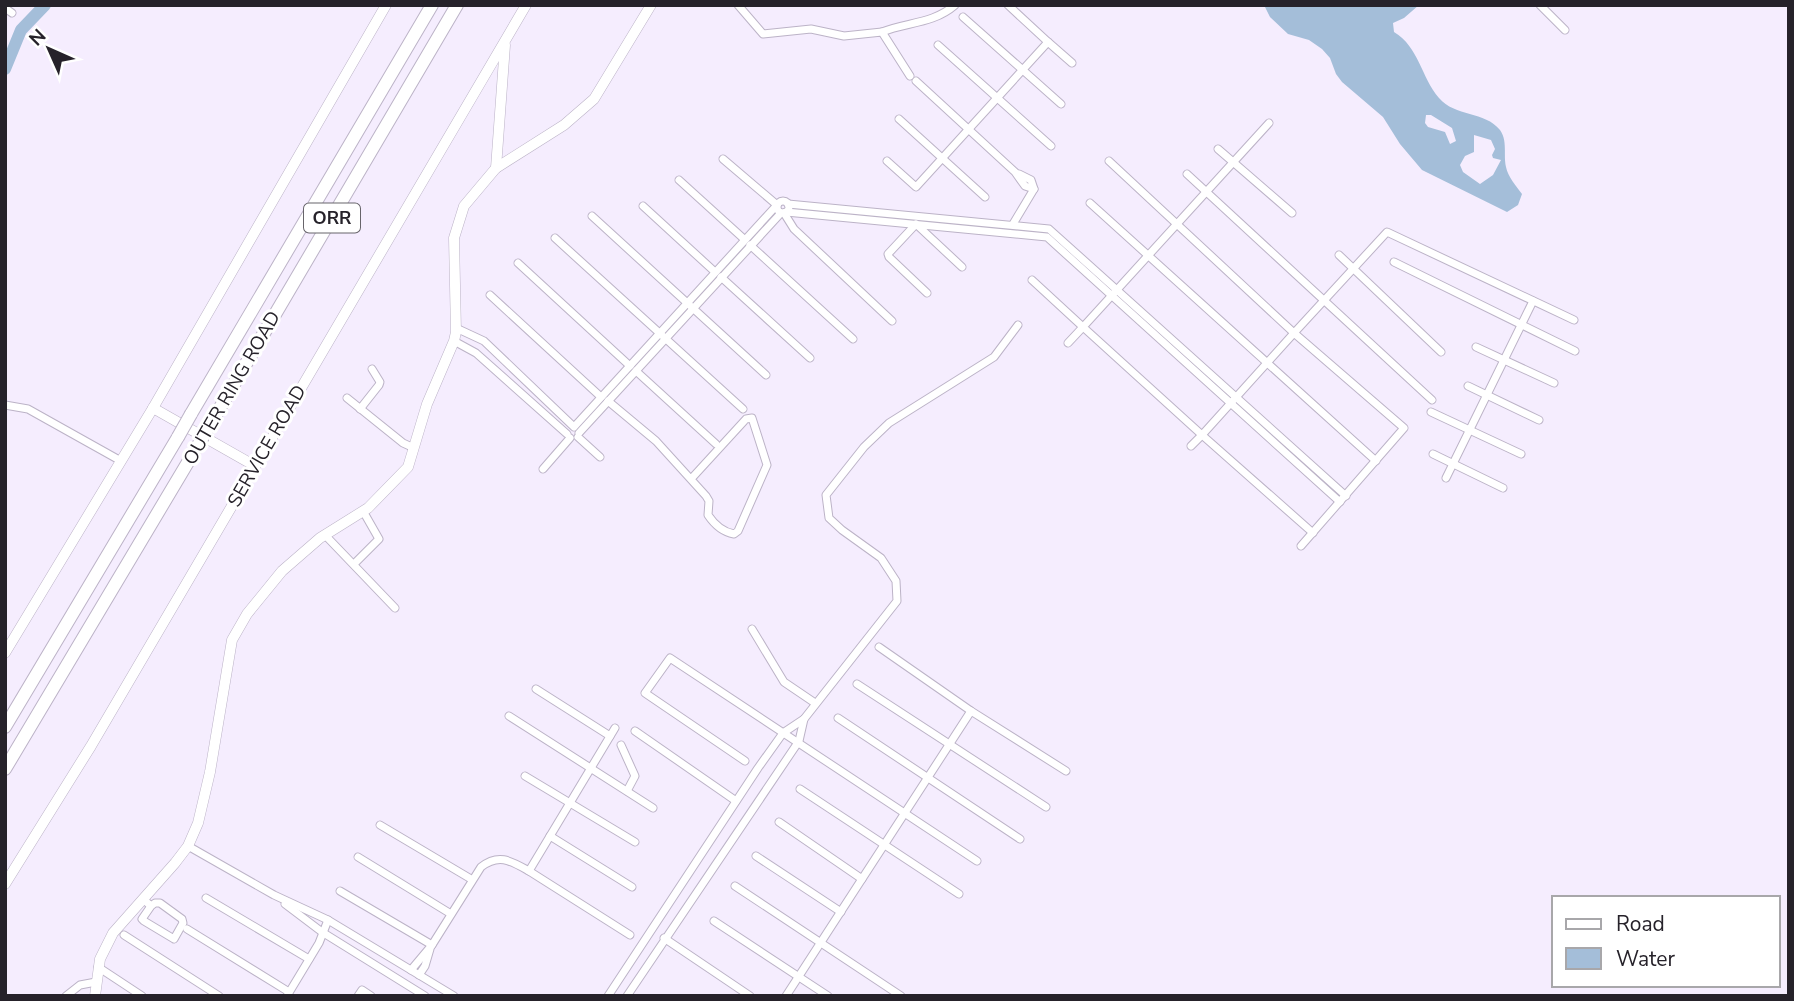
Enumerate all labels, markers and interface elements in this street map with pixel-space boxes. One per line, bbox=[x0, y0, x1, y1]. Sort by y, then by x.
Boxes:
north arrow bbox=[14, 14, 84, 84]
text: N bbox=[23, 23, 52, 52]
road number: ORR bbox=[304, 204, 360, 232]
street label: OUTER RING ROAD bbox=[177, 306, 287, 470]
street label: SERVICE ROAD bbox=[222, 380, 312, 512]
legend bbox=[1552, 896, 1780, 987]
text: Road bbox=[1616, 910, 1665, 938]
text: Water bbox=[1616, 945, 1675, 973]

